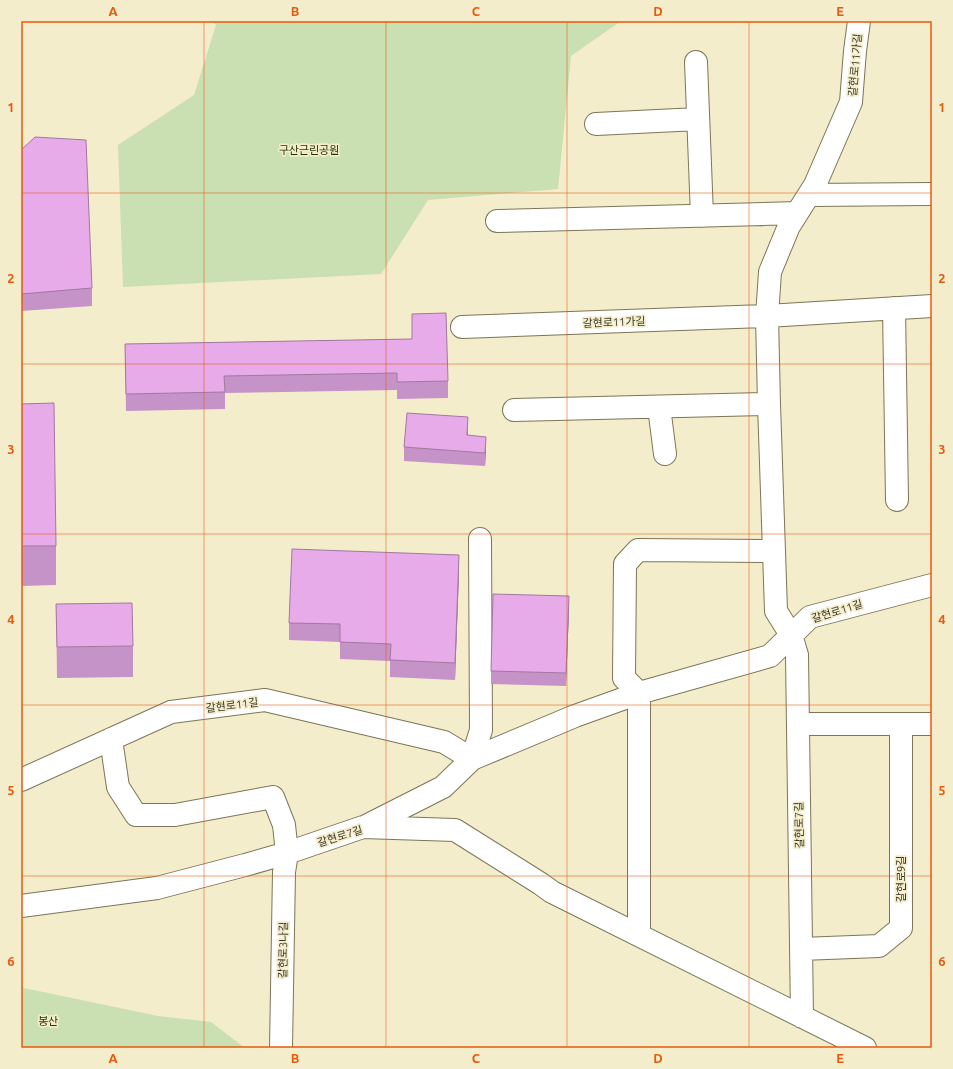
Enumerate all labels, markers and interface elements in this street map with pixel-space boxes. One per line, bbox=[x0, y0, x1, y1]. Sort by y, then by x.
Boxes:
text: A bbox=[108, 4, 118, 18]
text: B bbox=[291, 4, 300, 18]
text: C bbox=[472, 4, 481, 18]
text: D bbox=[653, 4, 663, 18]
text: E bbox=[836, 4, 844, 18]
street label: 갈현로11가길 bbox=[846, 33, 864, 97]
text: 1 bbox=[7, 100, 15, 114]
text: 1 bbox=[938, 100, 946, 114]
park label: 구산근린공원 bbox=[279, 144, 339, 156]
text: 2 bbox=[7, 271, 15, 285]
text: 2 bbox=[938, 271, 946, 285]
street label: 갈현로11가길 bbox=[582, 315, 646, 329]
text: 3 bbox=[7, 442, 15, 456]
text: 3 bbox=[938, 442, 946, 456]
street label: 갈현로11길 bbox=[810, 598, 864, 624]
text: 4 bbox=[7, 612, 15, 626]
text: 4 bbox=[938, 612, 946, 626]
street label: 갈현로11길 bbox=[205, 696, 259, 714]
text: 5 bbox=[7, 783, 15, 797]
text: 5 bbox=[938, 783, 946, 797]
street label: 갈현로7길 bbox=[793, 802, 805, 848]
street label: 갈현로7길 bbox=[316, 823, 364, 849]
street label: 갈현로9길 bbox=[895, 856, 907, 902]
street label: 갈현로3나길 bbox=[277, 921, 289, 979]
text: 6 bbox=[7, 954, 15, 968]
text: 6 bbox=[938, 954, 946, 968]
park label: 봉산 bbox=[38, 1015, 58, 1027]
text: A bbox=[108, 1051, 118, 1065]
text: B bbox=[291, 1051, 300, 1065]
text: C bbox=[472, 1051, 481, 1065]
text: D bbox=[653, 1051, 663, 1065]
text: E bbox=[836, 1051, 844, 1065]

